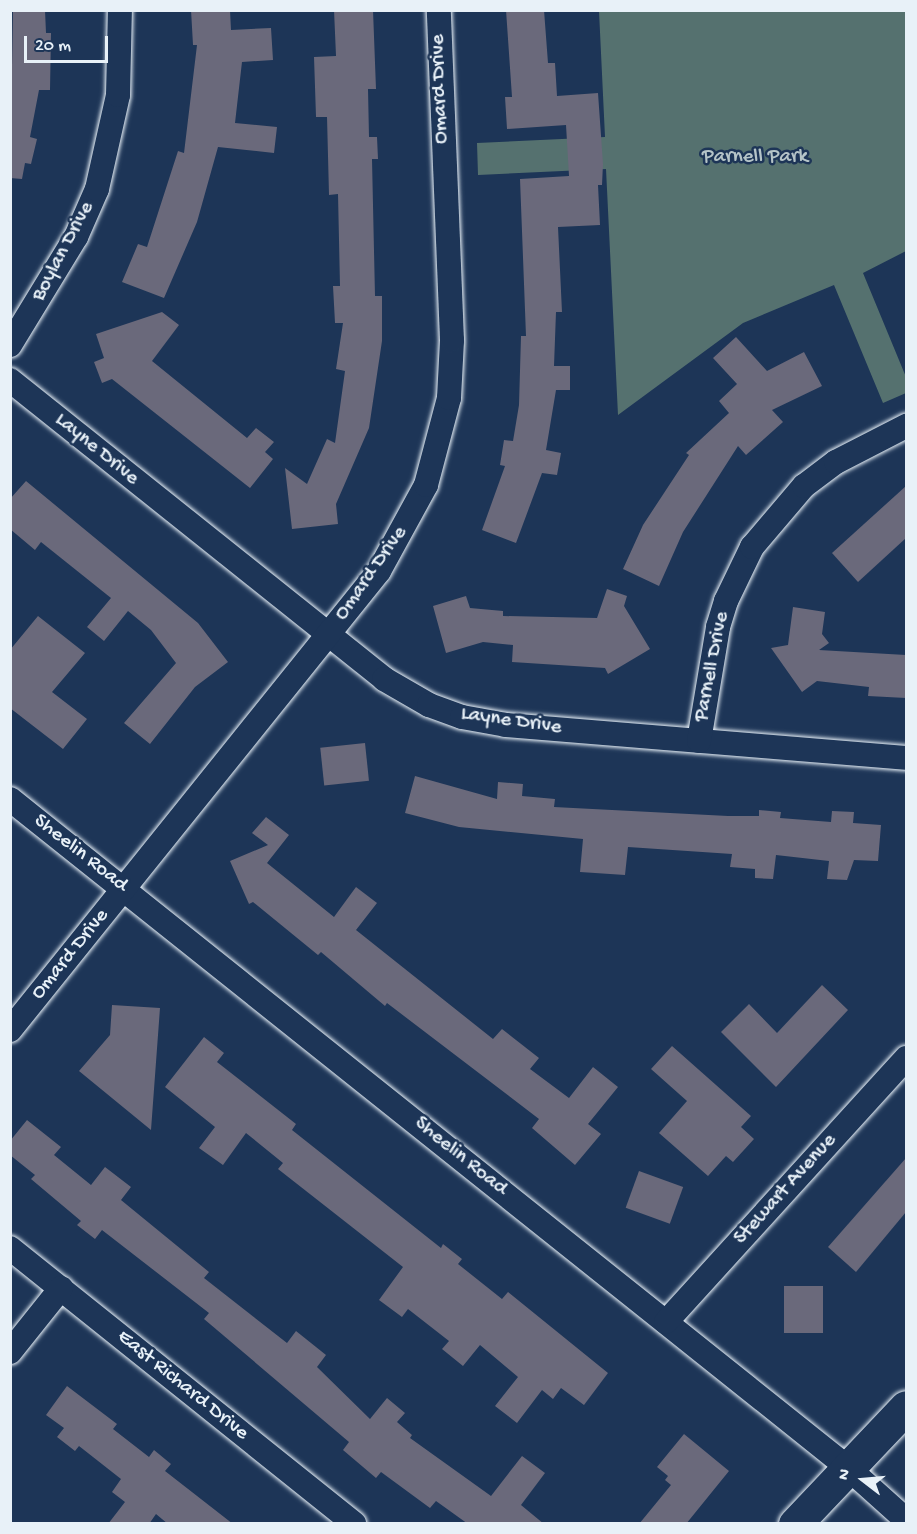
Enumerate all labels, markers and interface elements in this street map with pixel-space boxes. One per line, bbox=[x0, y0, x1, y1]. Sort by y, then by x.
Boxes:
scale bar bbox=[27, 24, 111, 62]
street label: Omard Drive bbox=[426, 34, 456, 144]
text: 20 m bbox=[35, 36, 71, 57]
park label: Parnell Park bbox=[702, 145, 808, 171]
street label: Boylan Drive bbox=[27, 198, 101, 306]
street label: Layne Drive bbox=[49, 408, 143, 492]
street label: Omard Drive bbox=[330, 522, 414, 626]
street label: Parnell Drive bbox=[690, 610, 736, 724]
street label: Layne Drive bbox=[459, 702, 563, 742]
street label: Sheelin Road bbox=[28, 809, 132, 899]
street label: Omard Drive bbox=[27, 904, 115, 1006]
street label: Sheelin Road bbox=[408, 1112, 512, 1202]
street label: Stewart Avenue bbox=[729, 1129, 843, 1251]
street label: East Richard Drive bbox=[111, 1325, 253, 1447]
north arrow bbox=[833, 1450, 893, 1510]
text: N bbox=[835, 1467, 856, 1483]

